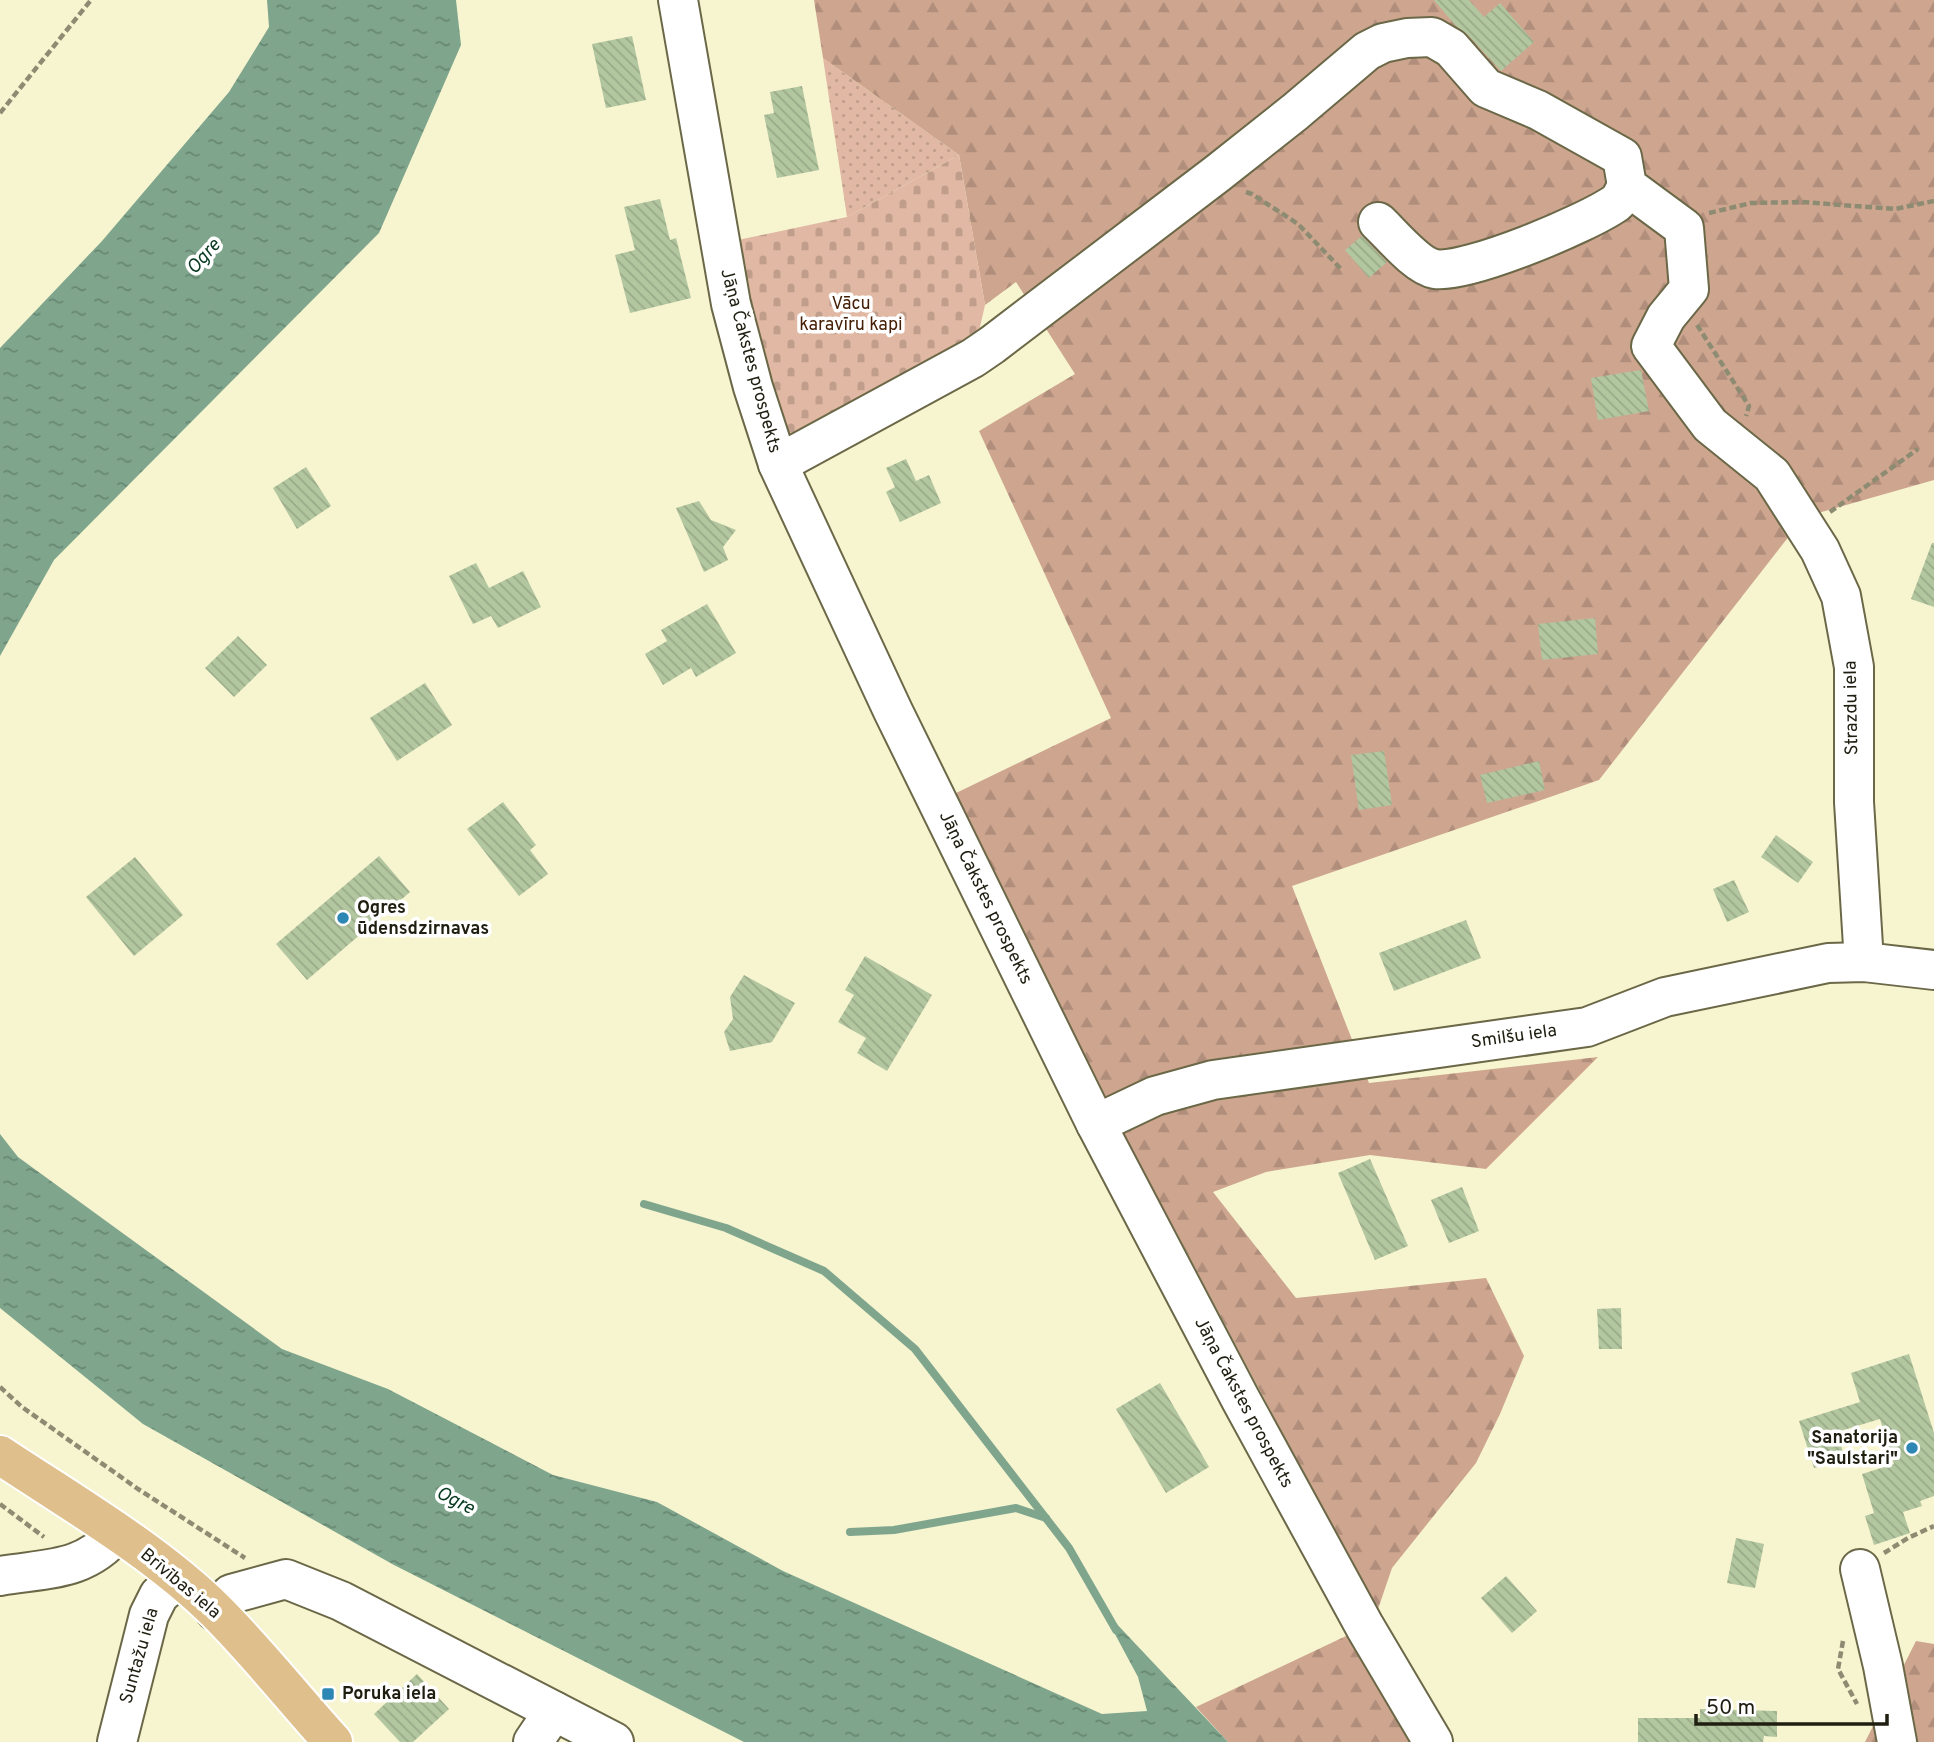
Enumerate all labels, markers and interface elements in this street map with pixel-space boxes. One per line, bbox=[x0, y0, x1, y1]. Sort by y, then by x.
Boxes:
water label: Ogre bbox=[182, 234, 226, 280]
street label: Jāņa Čakstes prospekts bbox=[714, 266, 788, 456]
park label: Vācu karavīru kapi bbox=[799, 293, 903, 337]
street label: Strazdu iela bbox=[1840, 660, 1864, 756]
street label: Jāņa Čakstes prospekts bbox=[933, 807, 1039, 988]
place label: Ogres ūdensdzirnavas bbox=[357, 897, 489, 941]
marker: Ogres ūdensdzirnavas bbox=[335, 910, 351, 926]
street label: Smilšu iela bbox=[1470, 1020, 1558, 1054]
street label: Jāņa Čakstes prospekts bbox=[1188, 1313, 1300, 1492]
place label: Sanatorija "Saulstari" bbox=[1807, 1427, 1898, 1471]
marker: Sanatorija "Saulstari" bbox=[1904, 1440, 1920, 1456]
water label: Ogre bbox=[432, 1481, 478, 1521]
street label: Brīvības iela bbox=[135, 1544, 225, 1624]
street label: Suntažu iela bbox=[115, 1605, 165, 1707]
scale bar bbox=[1696, 1682, 1887, 1726]
place label: Poruka iela bbox=[342, 1683, 436, 1706]
marker: Poruka iela bbox=[320, 1686, 336, 1702]
text: 50 m bbox=[1706, 1695, 1755, 1722]

